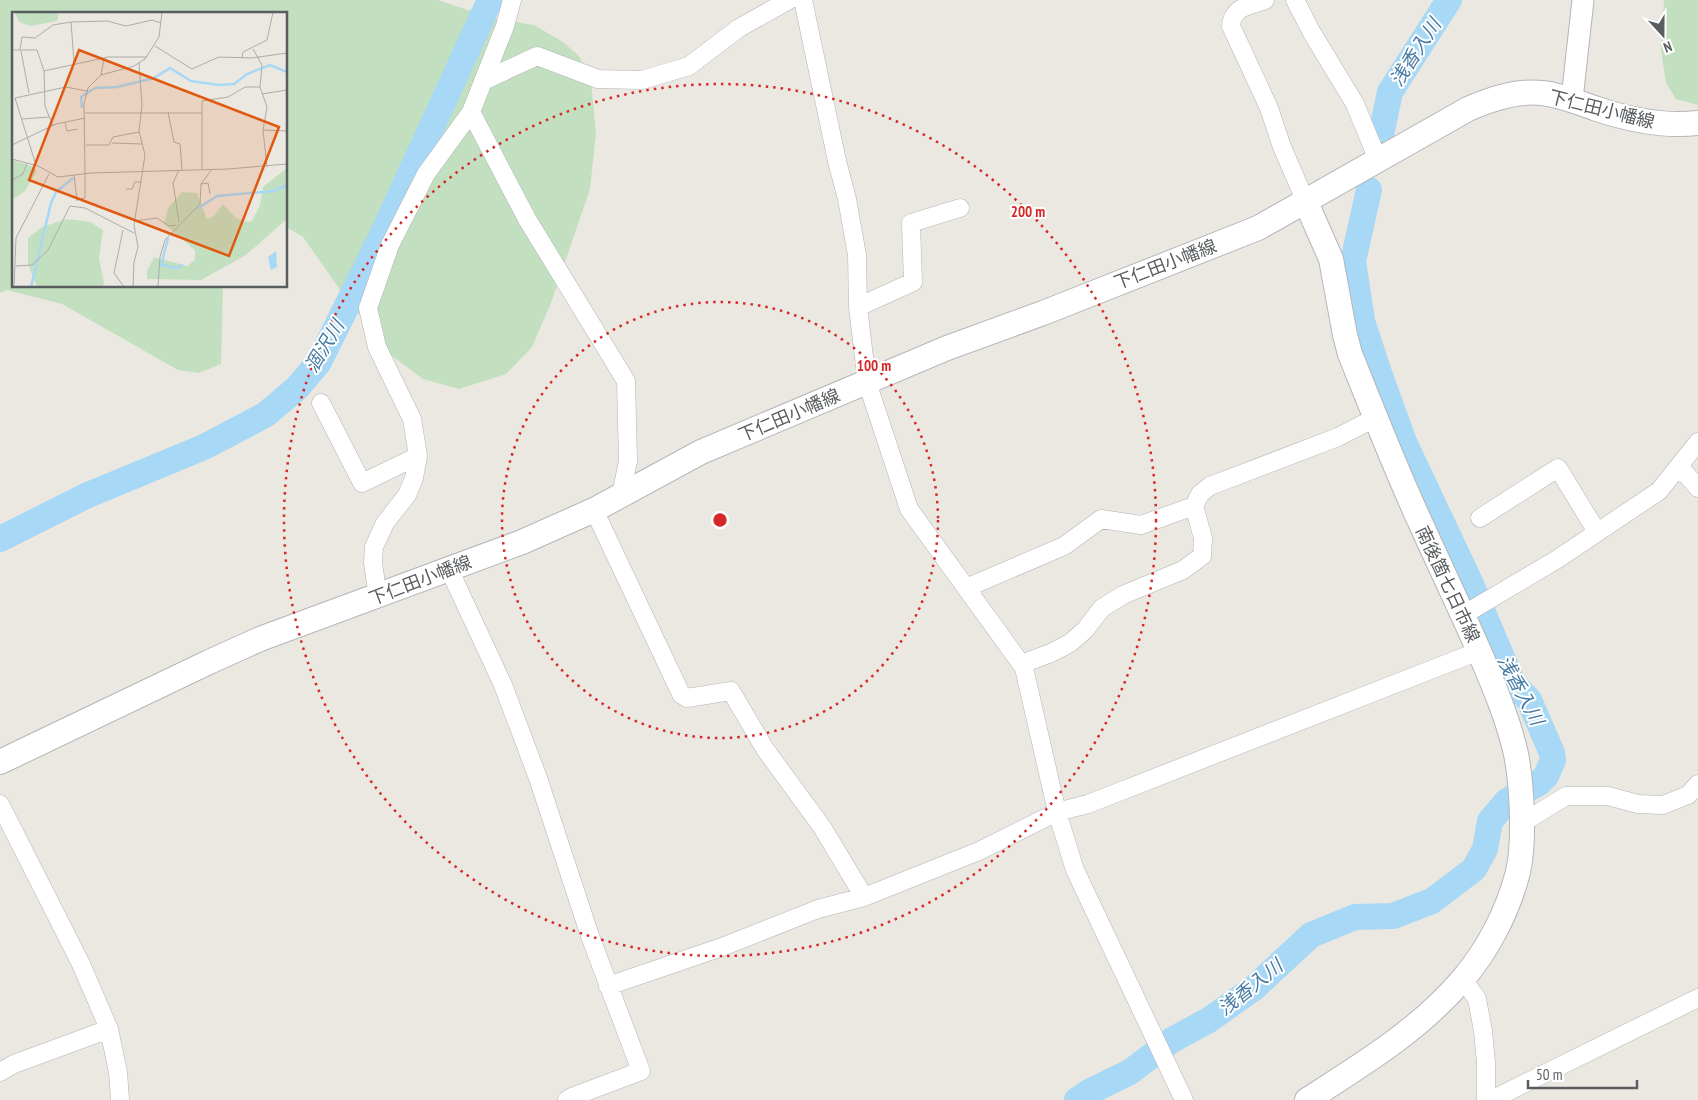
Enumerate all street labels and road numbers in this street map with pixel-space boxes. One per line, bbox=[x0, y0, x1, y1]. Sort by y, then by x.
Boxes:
street label: 下仁田小幡線 bbox=[1547, 85, 1657, 133]
street label: 下仁田小幡線 bbox=[1110, 234, 1220, 294]
street label: 下仁田小幡線 bbox=[735, 383, 843, 447]
street label: 南後箇七日市線 bbox=[1411, 522, 1485, 646]
street label: 下仁田小幡線 bbox=[365, 550, 475, 610]

